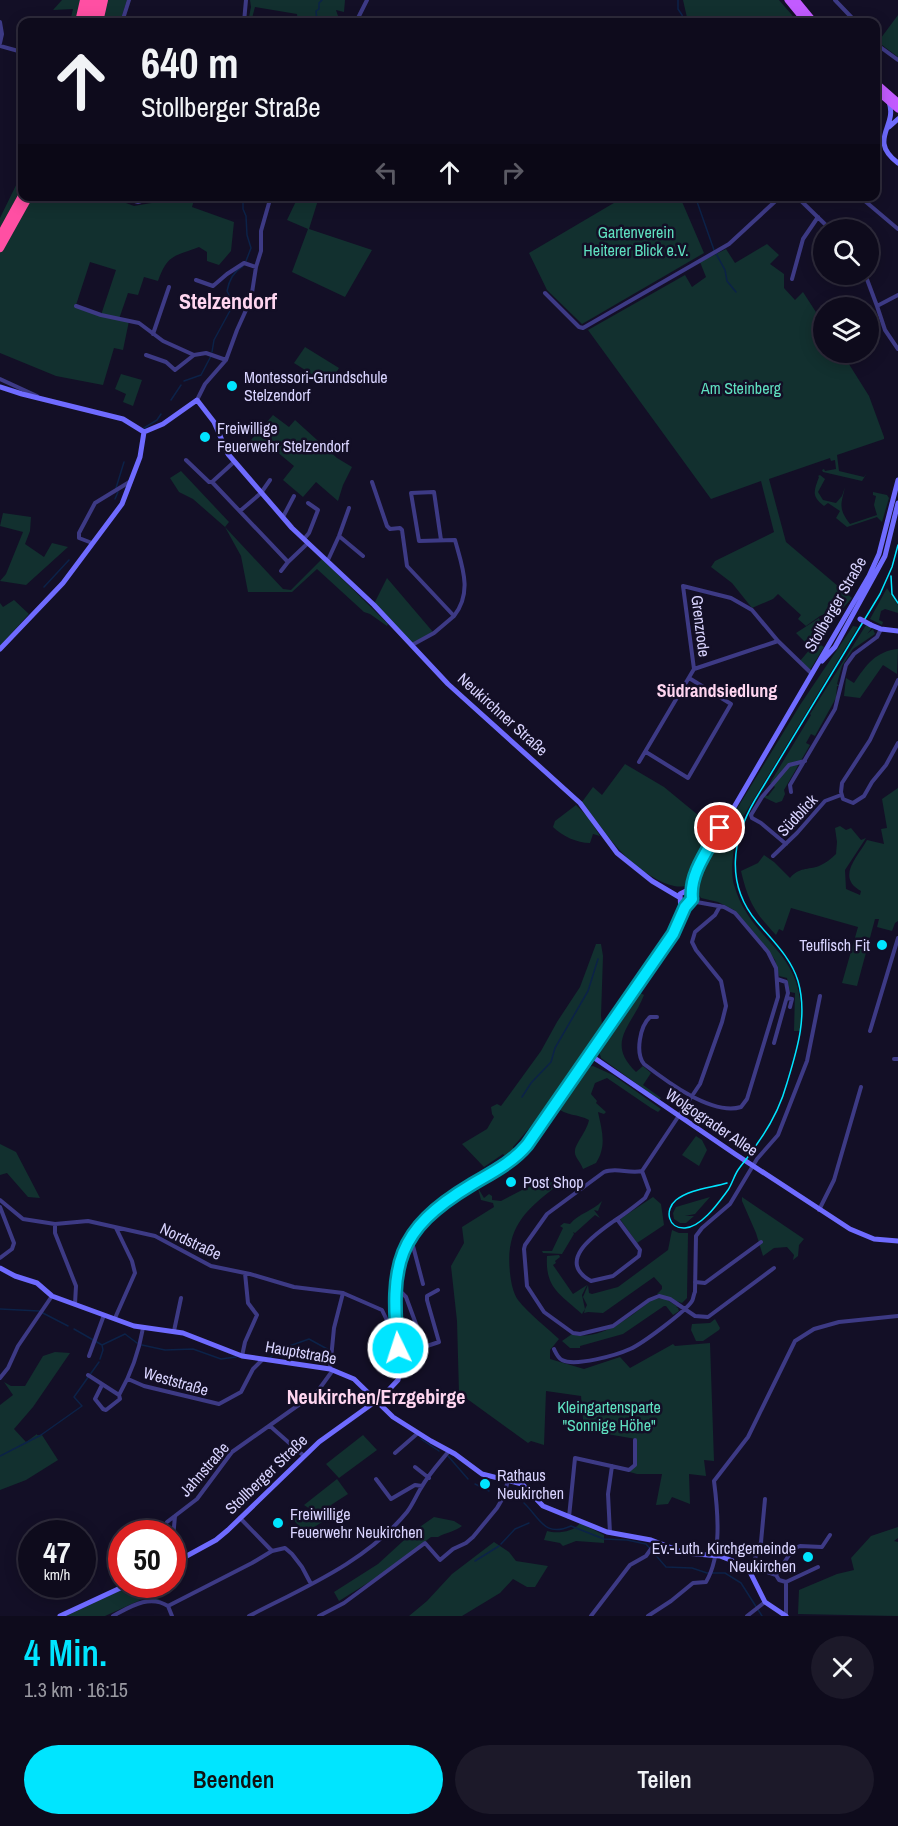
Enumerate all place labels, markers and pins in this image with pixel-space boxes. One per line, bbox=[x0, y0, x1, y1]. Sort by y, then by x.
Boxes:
place label: Montessori-Grundschule Stelzendorf bbox=[244, 366, 388, 406]
marker: Montessori-Grundschule Stelzendorf bbox=[225, 379, 239, 393]
place label: Freiwillige Feuerwehr Stelzendorf bbox=[217, 417, 349, 457]
marker: Freiwillige Feuerwehr Stelzendorf bbox=[198, 430, 212, 444]
pin bbox=[694, 802, 745, 853]
place label: Teuflisch Fit bbox=[799, 934, 870, 956]
marker: Teuflisch Fit bbox=[875, 938, 889, 952]
place label: Post Shop bbox=[523, 1171, 584, 1193]
marker: Post Shop bbox=[504, 1175, 518, 1189]
place label: Rathaus Neukirchen bbox=[497, 1464, 564, 1504]
marker: Rathaus Neukirchen bbox=[478, 1477, 492, 1491]
place label: Freiwillige Feuerwehr Neukirchen bbox=[290, 1503, 423, 1543]
marker: Freiwillige Feuerwehr Neukirchen bbox=[271, 1516, 285, 1530]
place label: Ev.-Luth. Kirchgemeinde Neukirchen bbox=[652, 1537, 796, 1577]
marker: Ev.-Luth. Kirchgemeinde Neukirchen bbox=[801, 1550, 815, 1564]

